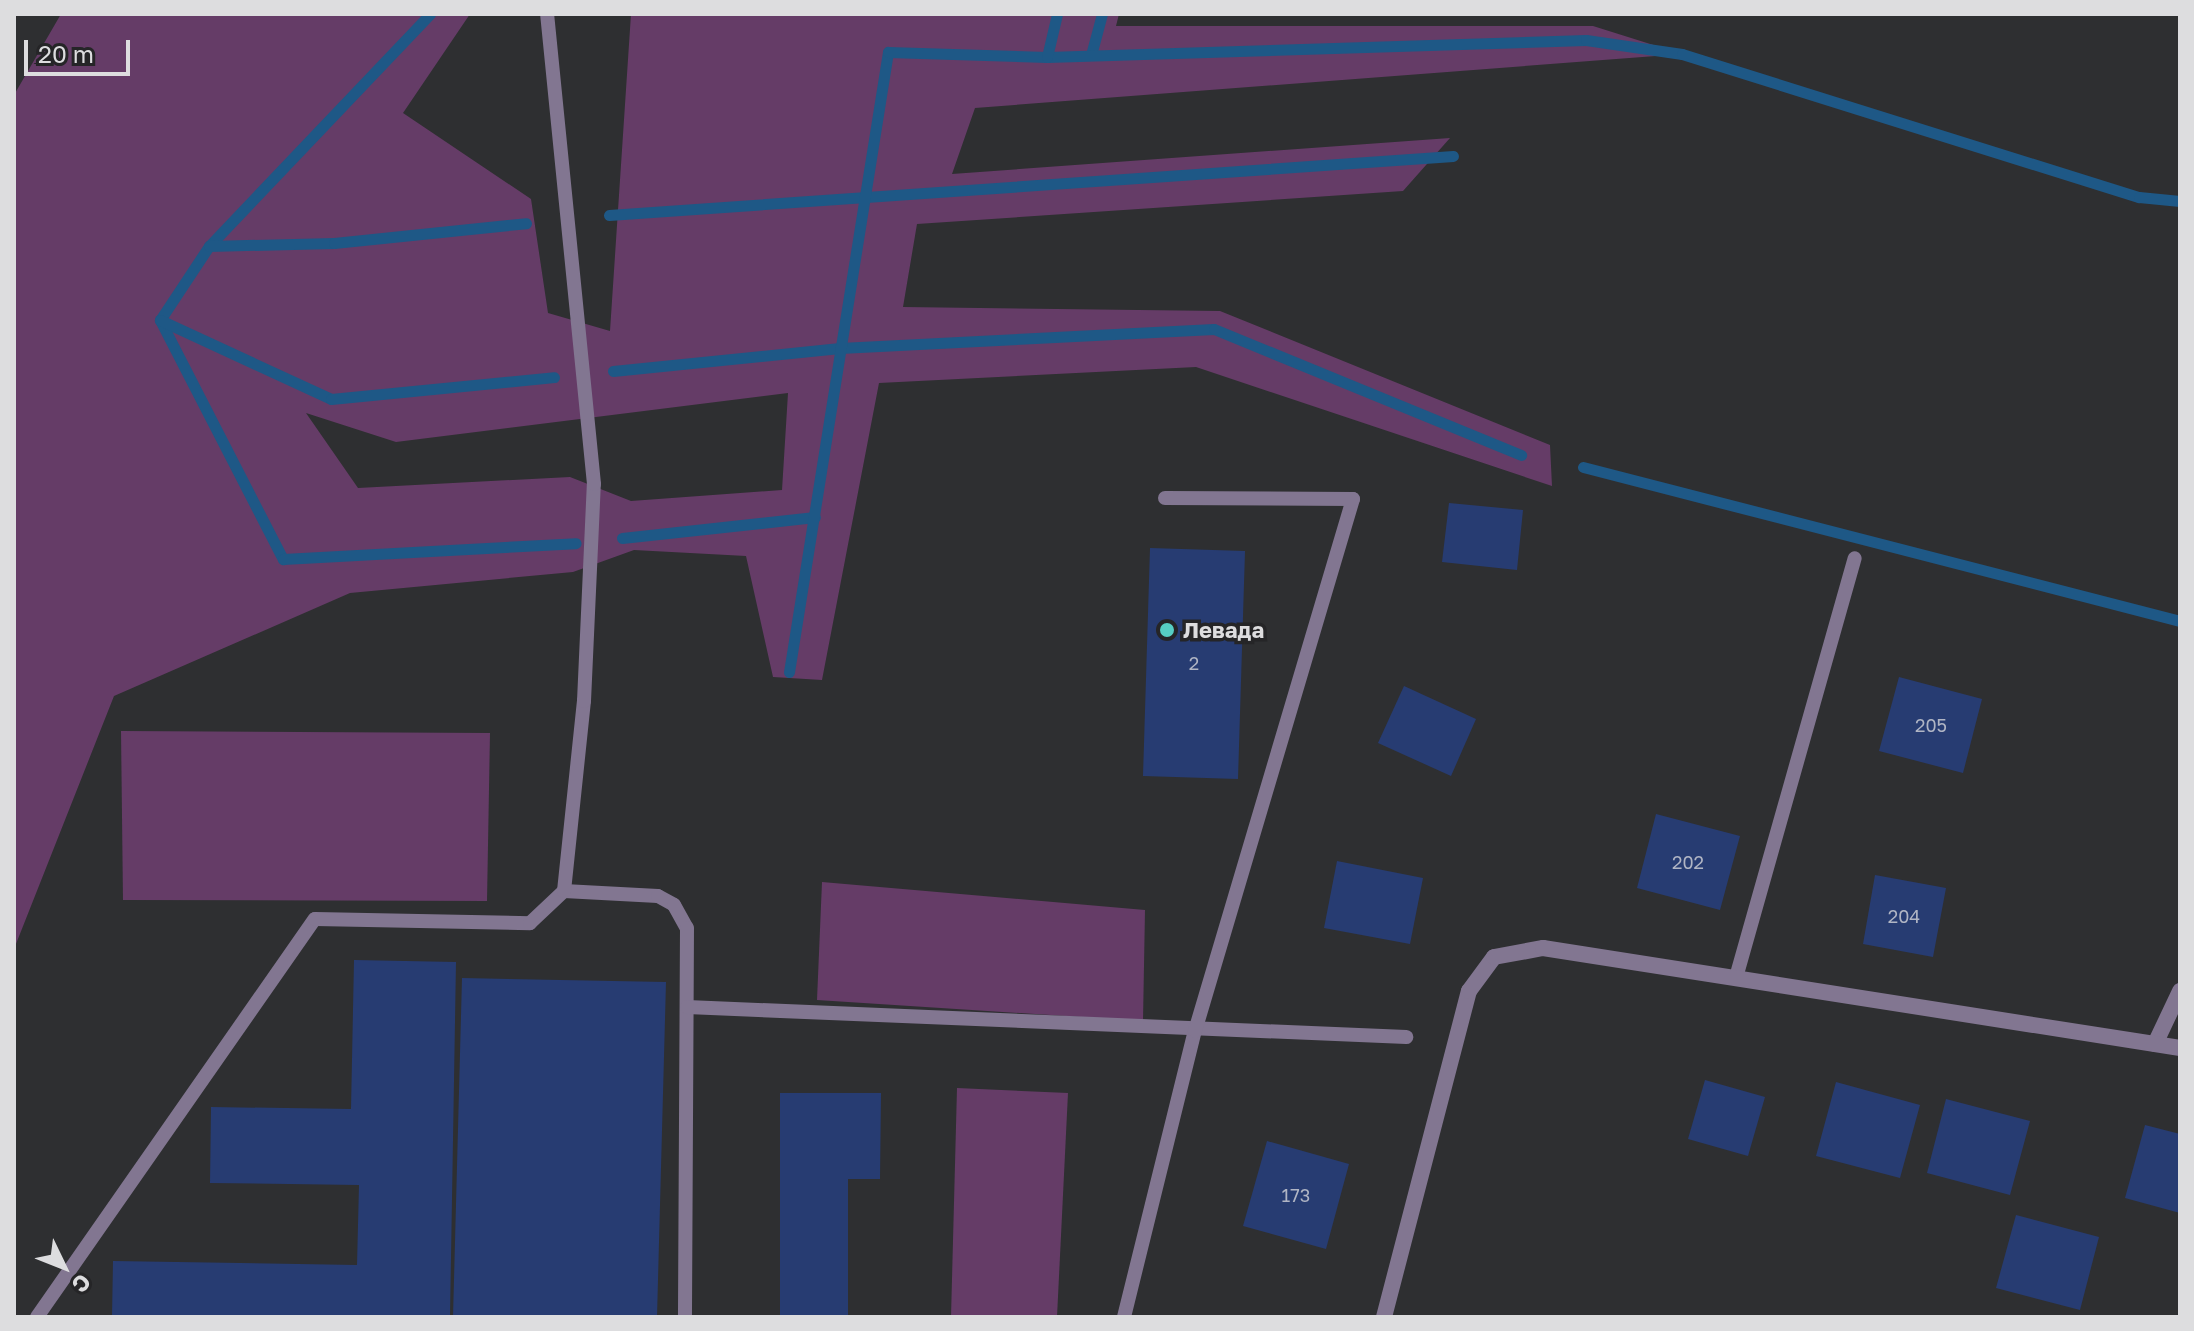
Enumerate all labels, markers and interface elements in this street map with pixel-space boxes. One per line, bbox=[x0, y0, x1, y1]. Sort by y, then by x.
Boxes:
scale bar bbox=[28, 24, 134, 74]
text: 20 m bbox=[38, 39, 94, 68]
place label: Левада bbox=[1183, 617, 1264, 643]
marker: Левада bbox=[1158, 621, 1176, 639]
house number: 2 bbox=[1189, 652, 1199, 674]
house number: 205 bbox=[1915, 714, 1947, 736]
house number: 202 bbox=[1672, 851, 1704, 873]
house number: 204 bbox=[1888, 905, 1920, 927]
house number: 173 bbox=[1282, 1184, 1310, 1206]
north arrow bbox=[24, 1227, 104, 1307]
text: С bbox=[67, 1269, 97, 1299]

